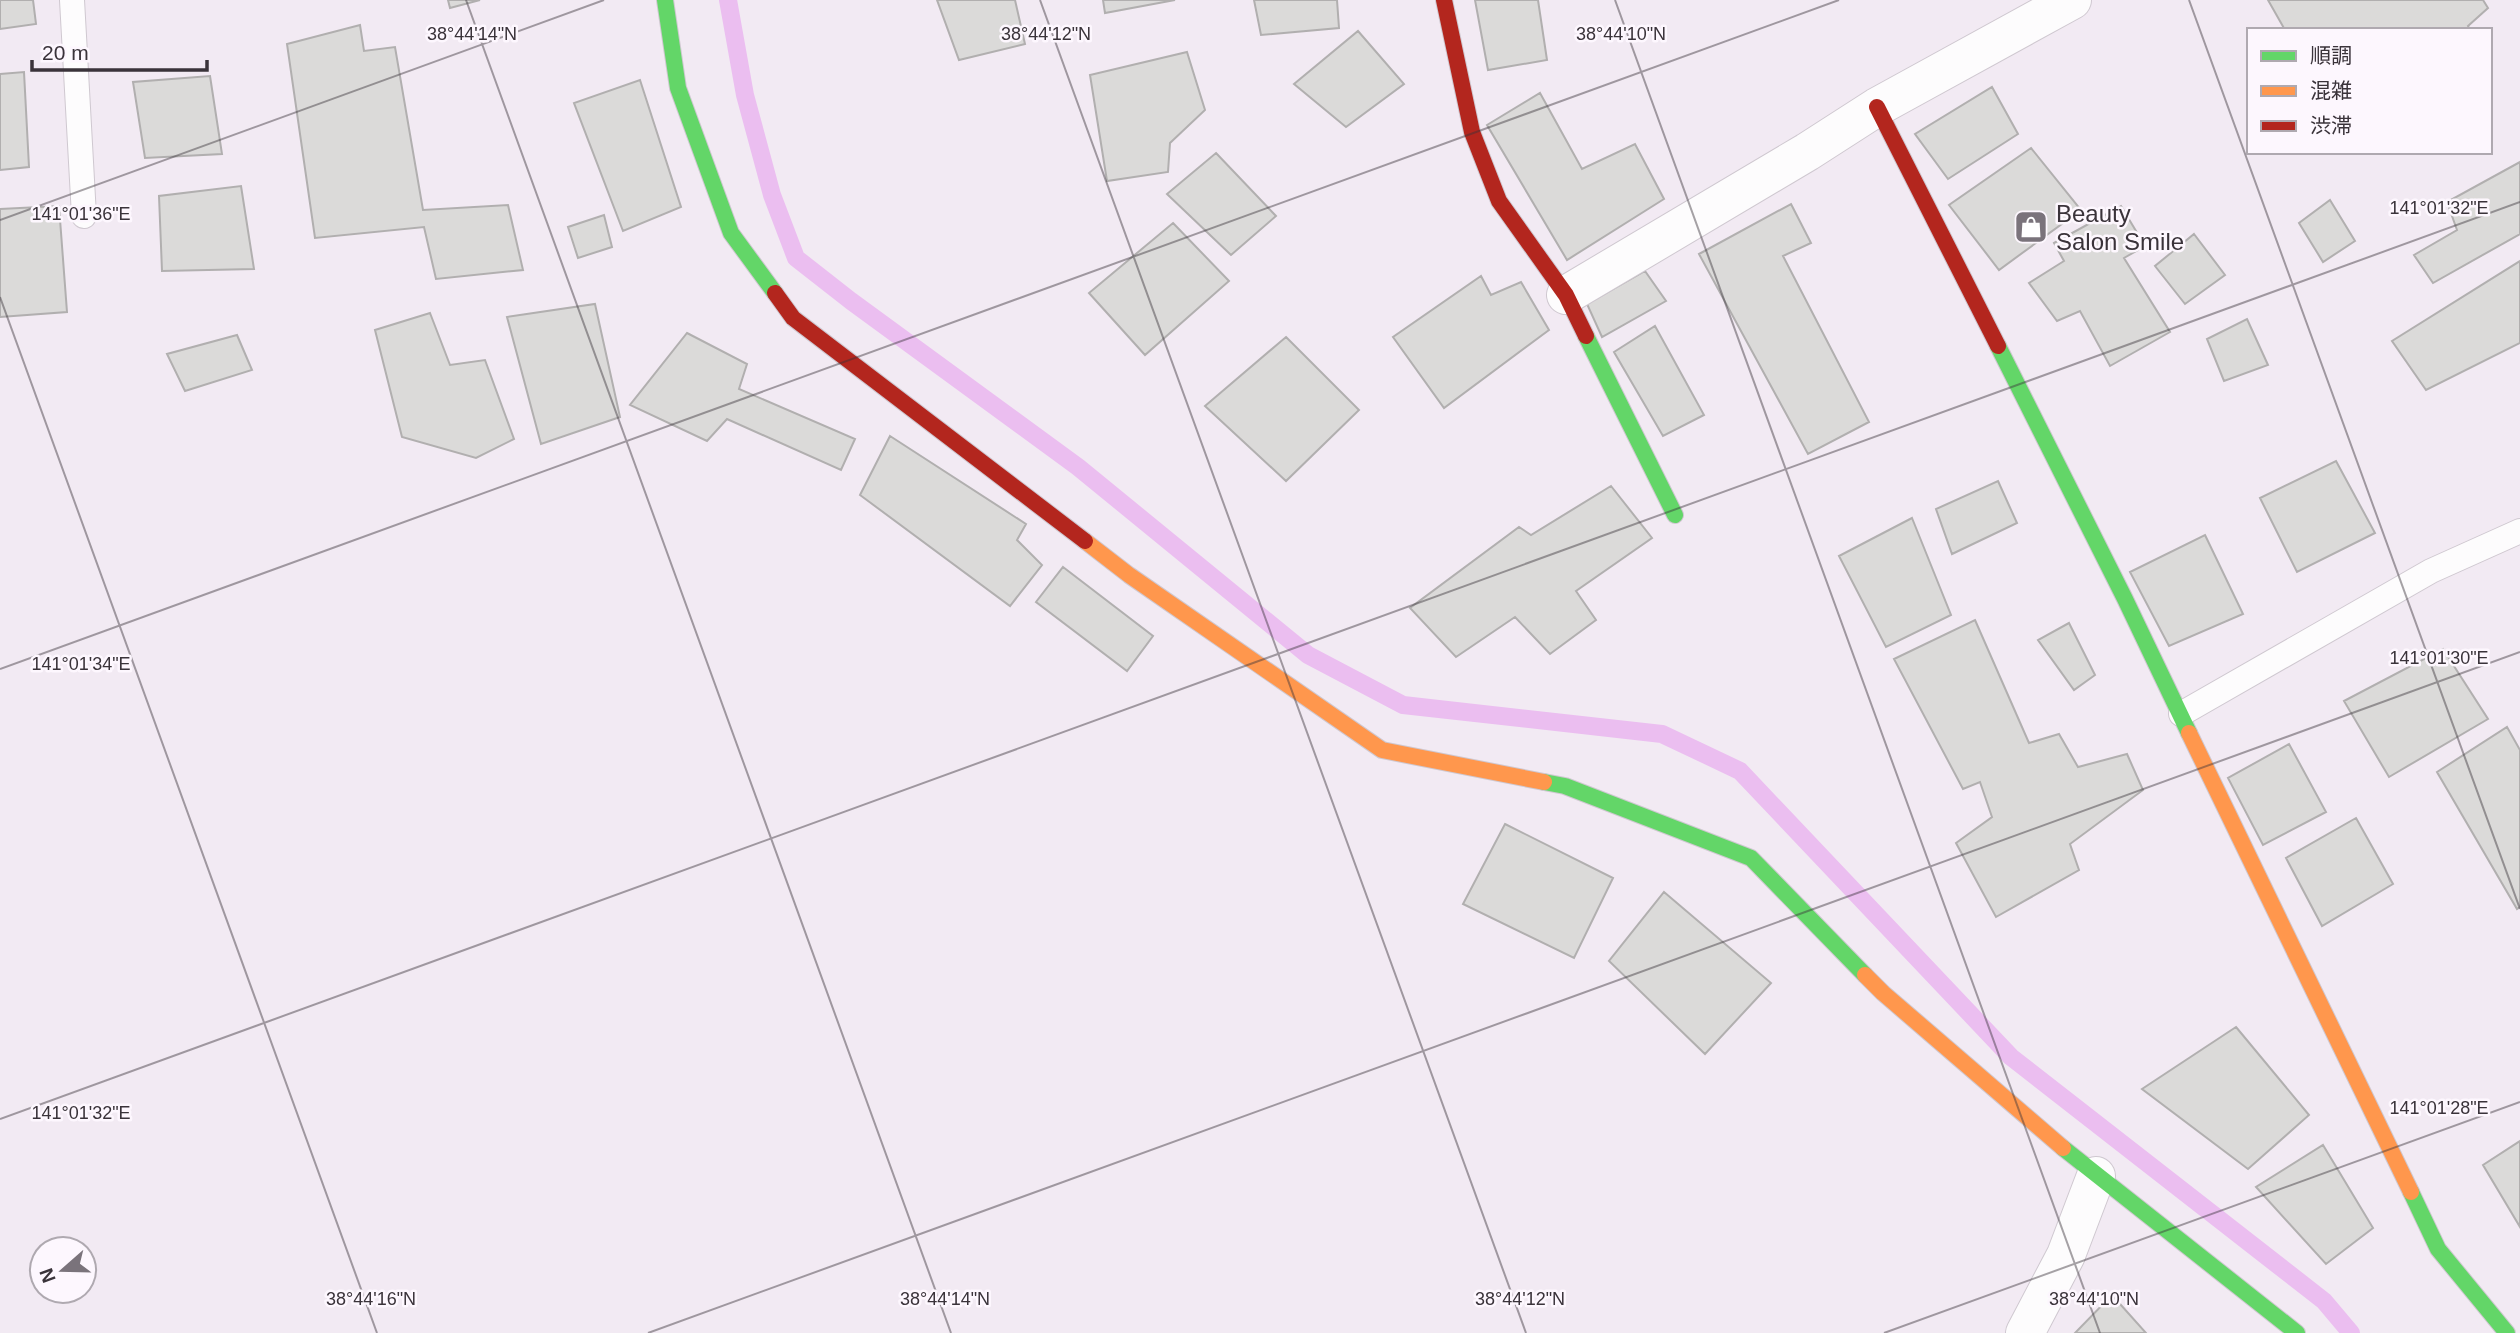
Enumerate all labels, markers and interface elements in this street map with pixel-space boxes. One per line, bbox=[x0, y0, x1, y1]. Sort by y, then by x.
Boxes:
text: 38°44'14"N bbox=[427, 24, 517, 44]
text: 38°44'12"N bbox=[1001, 24, 1091, 44]
text: 38°44'10"N bbox=[1576, 24, 1666, 44]
scale bar bbox=[32, 28, 206, 72]
legend bbox=[2247, 28, 2492, 154]
text: 20 m bbox=[42, 41, 89, 64]
text: 順調 bbox=[2310, 44, 2352, 67]
text: 混雑 bbox=[2310, 79, 2352, 102]
text: 渋滞 bbox=[2310, 114, 2352, 137]
text: 141°01'32"E bbox=[2389, 198, 2489, 218]
place label: Beauty Salon Smile bbox=[2056, 200, 2184, 255]
text: 141°01'36"E bbox=[31, 204, 131, 224]
shop icon: Beauty Salon Smile bbox=[2012, 208, 2050, 246]
text: 141°01'30"E bbox=[2389, 648, 2489, 668]
text: 141°01'34"E bbox=[31, 654, 131, 674]
text: 141°01'28"E bbox=[2389, 1098, 2489, 1118]
text: 141°01'32"E bbox=[31, 1103, 131, 1123]
north arrow bbox=[28, 1235, 98, 1305]
text: N bbox=[35, 1266, 60, 1286]
text: 38°44'16"N bbox=[326, 1289, 416, 1309]
text: 38°44'14"N bbox=[900, 1289, 990, 1309]
text: 38°44'12"N bbox=[1475, 1289, 1565, 1309]
text: 38°44'10"N bbox=[2049, 1289, 2139, 1309]

